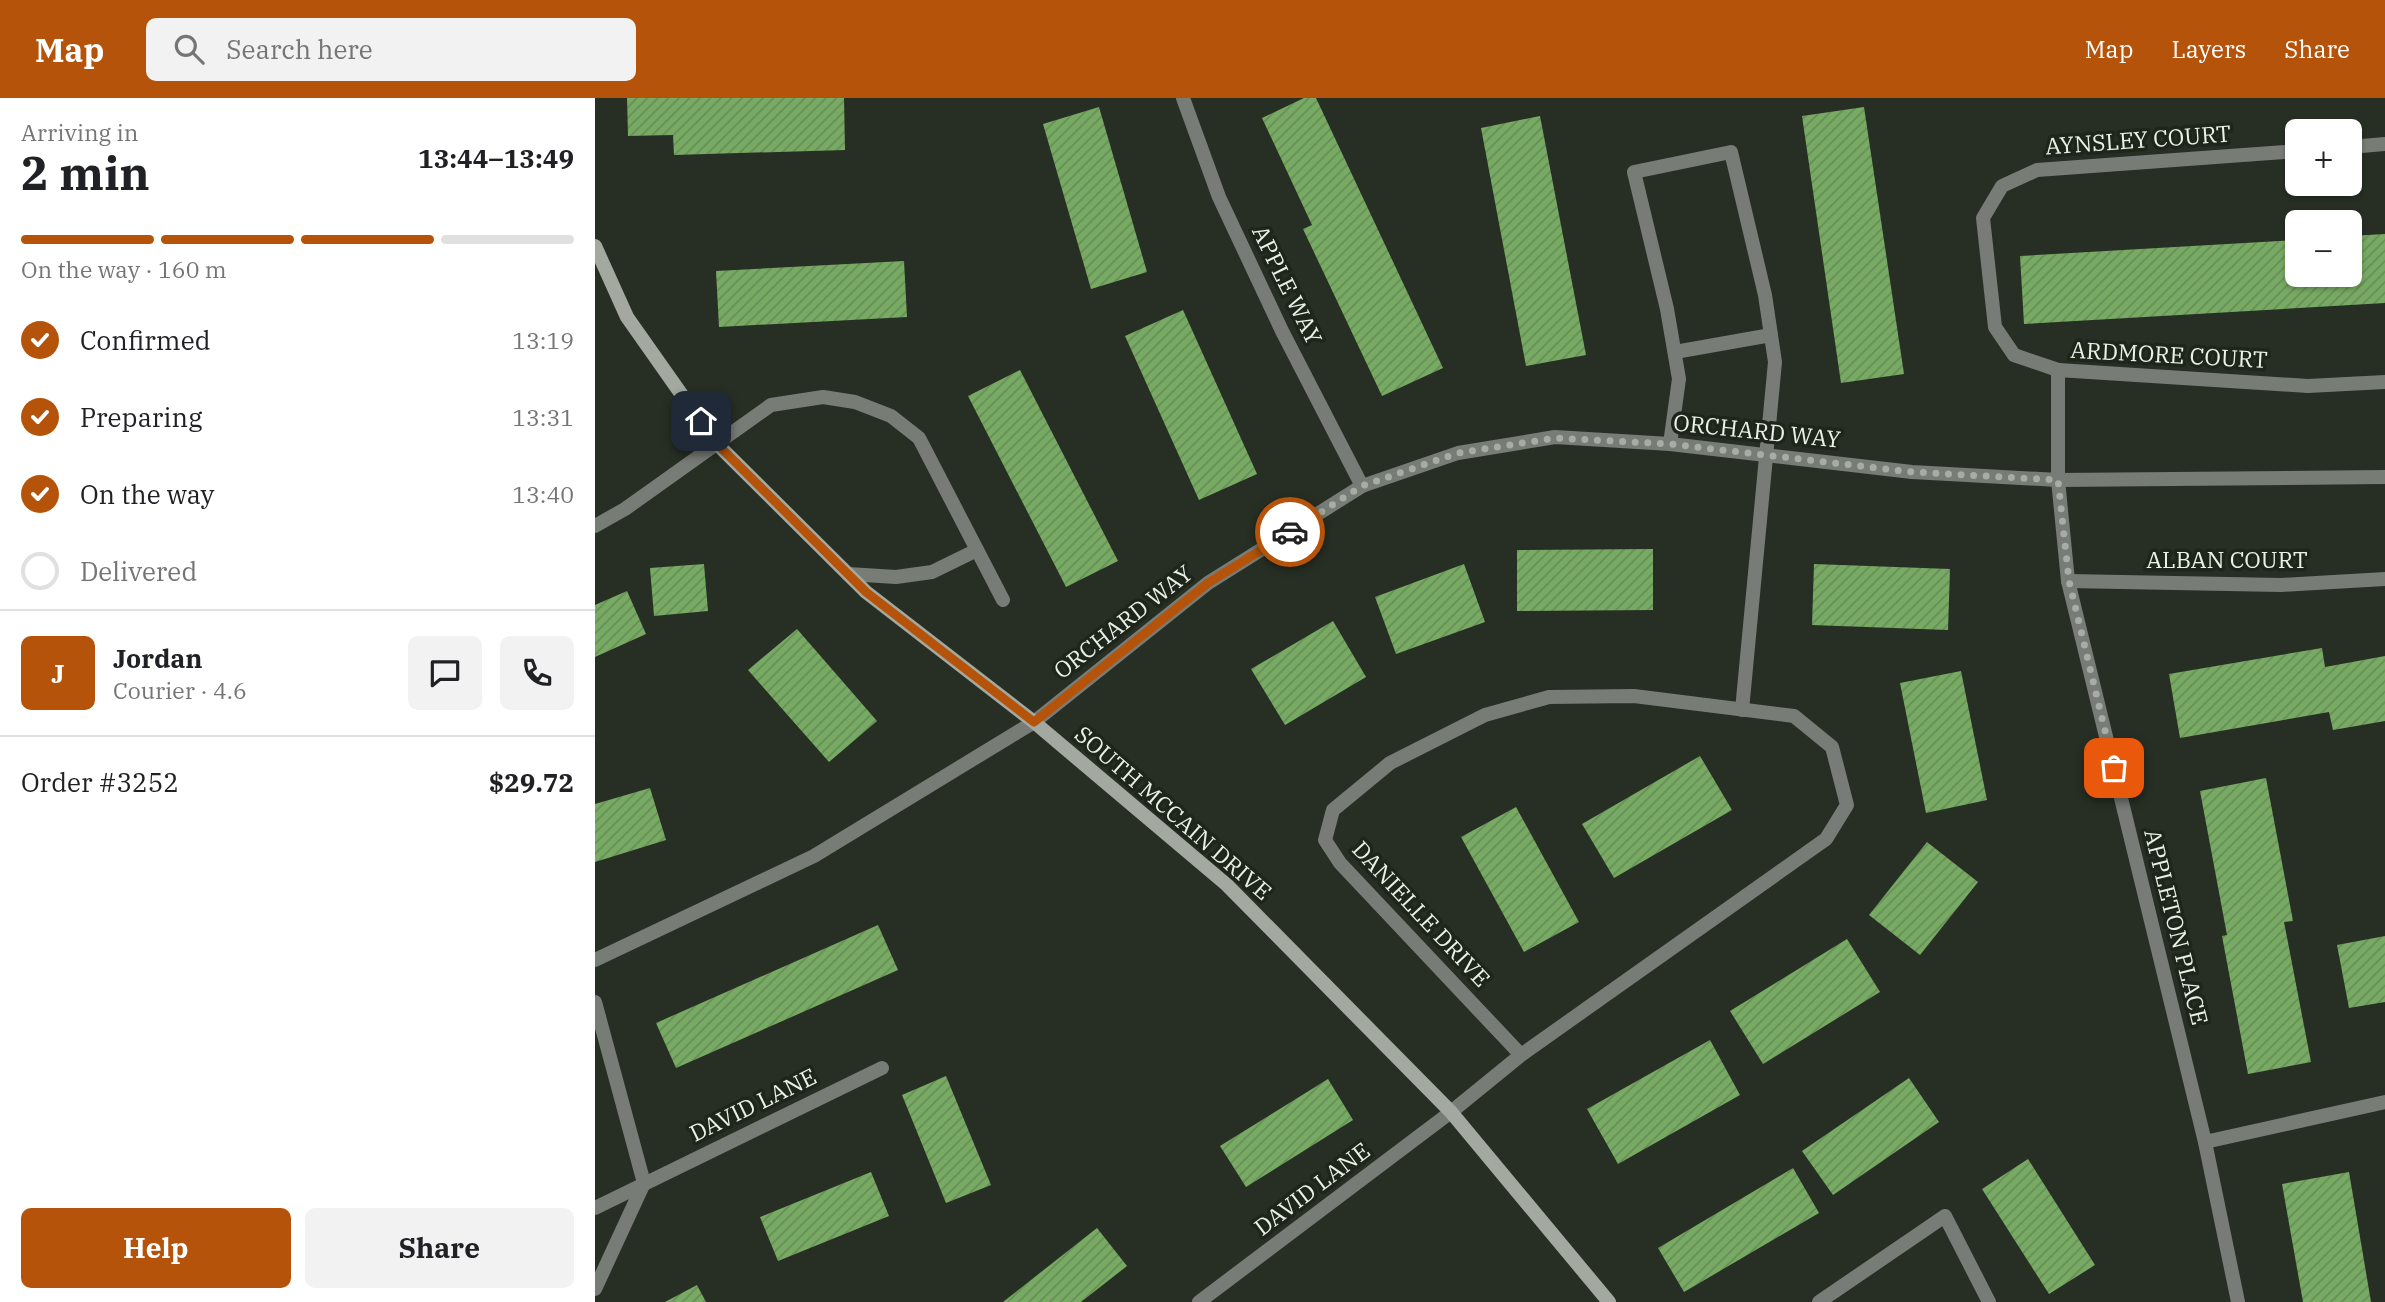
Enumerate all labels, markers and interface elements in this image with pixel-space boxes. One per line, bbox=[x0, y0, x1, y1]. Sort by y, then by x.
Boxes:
search box bbox=[146, 18, 636, 81]
text: Map bbox=[35, 28, 104, 71]
icon: search bbox=[170, 30, 208, 68]
text: Search here bbox=[226, 32, 373, 66]
text: Map bbox=[2085, 33, 2133, 65]
text: Layers bbox=[2171, 33, 2246, 65]
text: Share bbox=[2284, 33, 2350, 65]
text: Arriving in bbox=[21, 117, 138, 147]
street label: AYNSLEY COURT bbox=[2044, 118, 2232, 160]
map controls bbox=[2285, 119, 2362, 287]
button: + bbox=[2285, 119, 2362, 196]
text: 13:44–13:49 bbox=[418, 141, 574, 175]
text: 2 min bbox=[21, 143, 150, 203]
button: − bbox=[2285, 210, 2362, 287]
street label: APPLE WAY bbox=[1246, 220, 1330, 349]
text: On the way · 160 m bbox=[21, 254, 227, 284]
icon: check bbox=[21, 321, 59, 359]
text: Confirmed bbox=[80, 323, 211, 357]
text: 13:19 bbox=[512, 325, 574, 355]
street label: ARDMORE COURT bbox=[2070, 334, 2268, 374]
pin bbox=[671, 391, 731, 451]
icon: check bbox=[21, 398, 59, 436]
text: Preparing bbox=[80, 400, 202, 434]
text: 13:31 bbox=[512, 402, 574, 432]
icon: home bbox=[682, 402, 720, 440]
street label: ORCHARD WAY bbox=[1672, 406, 1843, 454]
icon: check bbox=[21, 475, 59, 513]
text: On the way bbox=[80, 477, 214, 511]
text: 13:40 bbox=[512, 479, 574, 509]
courier bbox=[1255, 497, 1325, 567]
icon: car bbox=[1271, 513, 1309, 551]
street label: ALBAN COURT bbox=[2146, 544, 2308, 574]
text: Delivered bbox=[80, 554, 197, 588]
street label: ORCHARD WAY bbox=[1047, 557, 1198, 685]
button: chat bbox=[408, 636, 482, 710]
button: phone bbox=[500, 636, 574, 710]
text: Jordan bbox=[113, 641, 203, 675]
text: J bbox=[51, 656, 65, 690]
text: Courier · 4.6 bbox=[113, 675, 247, 705]
street label: SOUTH MCCAIN DRIVE bbox=[1069, 719, 1278, 906]
pin bbox=[2084, 738, 2144, 798]
icon: bag bbox=[2095, 749, 2133, 787]
text: Order #3252 bbox=[21, 765, 179, 799]
text: $29.72 bbox=[489, 765, 574, 799]
street label: APPLETON PLACE bbox=[2138, 826, 2216, 1028]
street label: DANIELLE DRIVE bbox=[1346, 834, 1497, 993]
street label: DAVID LANE bbox=[684, 1061, 821, 1148]
street label: DAVID LANE bbox=[1248, 1135, 1375, 1242]
button: Help bbox=[21, 1208, 291, 1288]
button: Share bbox=[305, 1208, 574, 1288]

